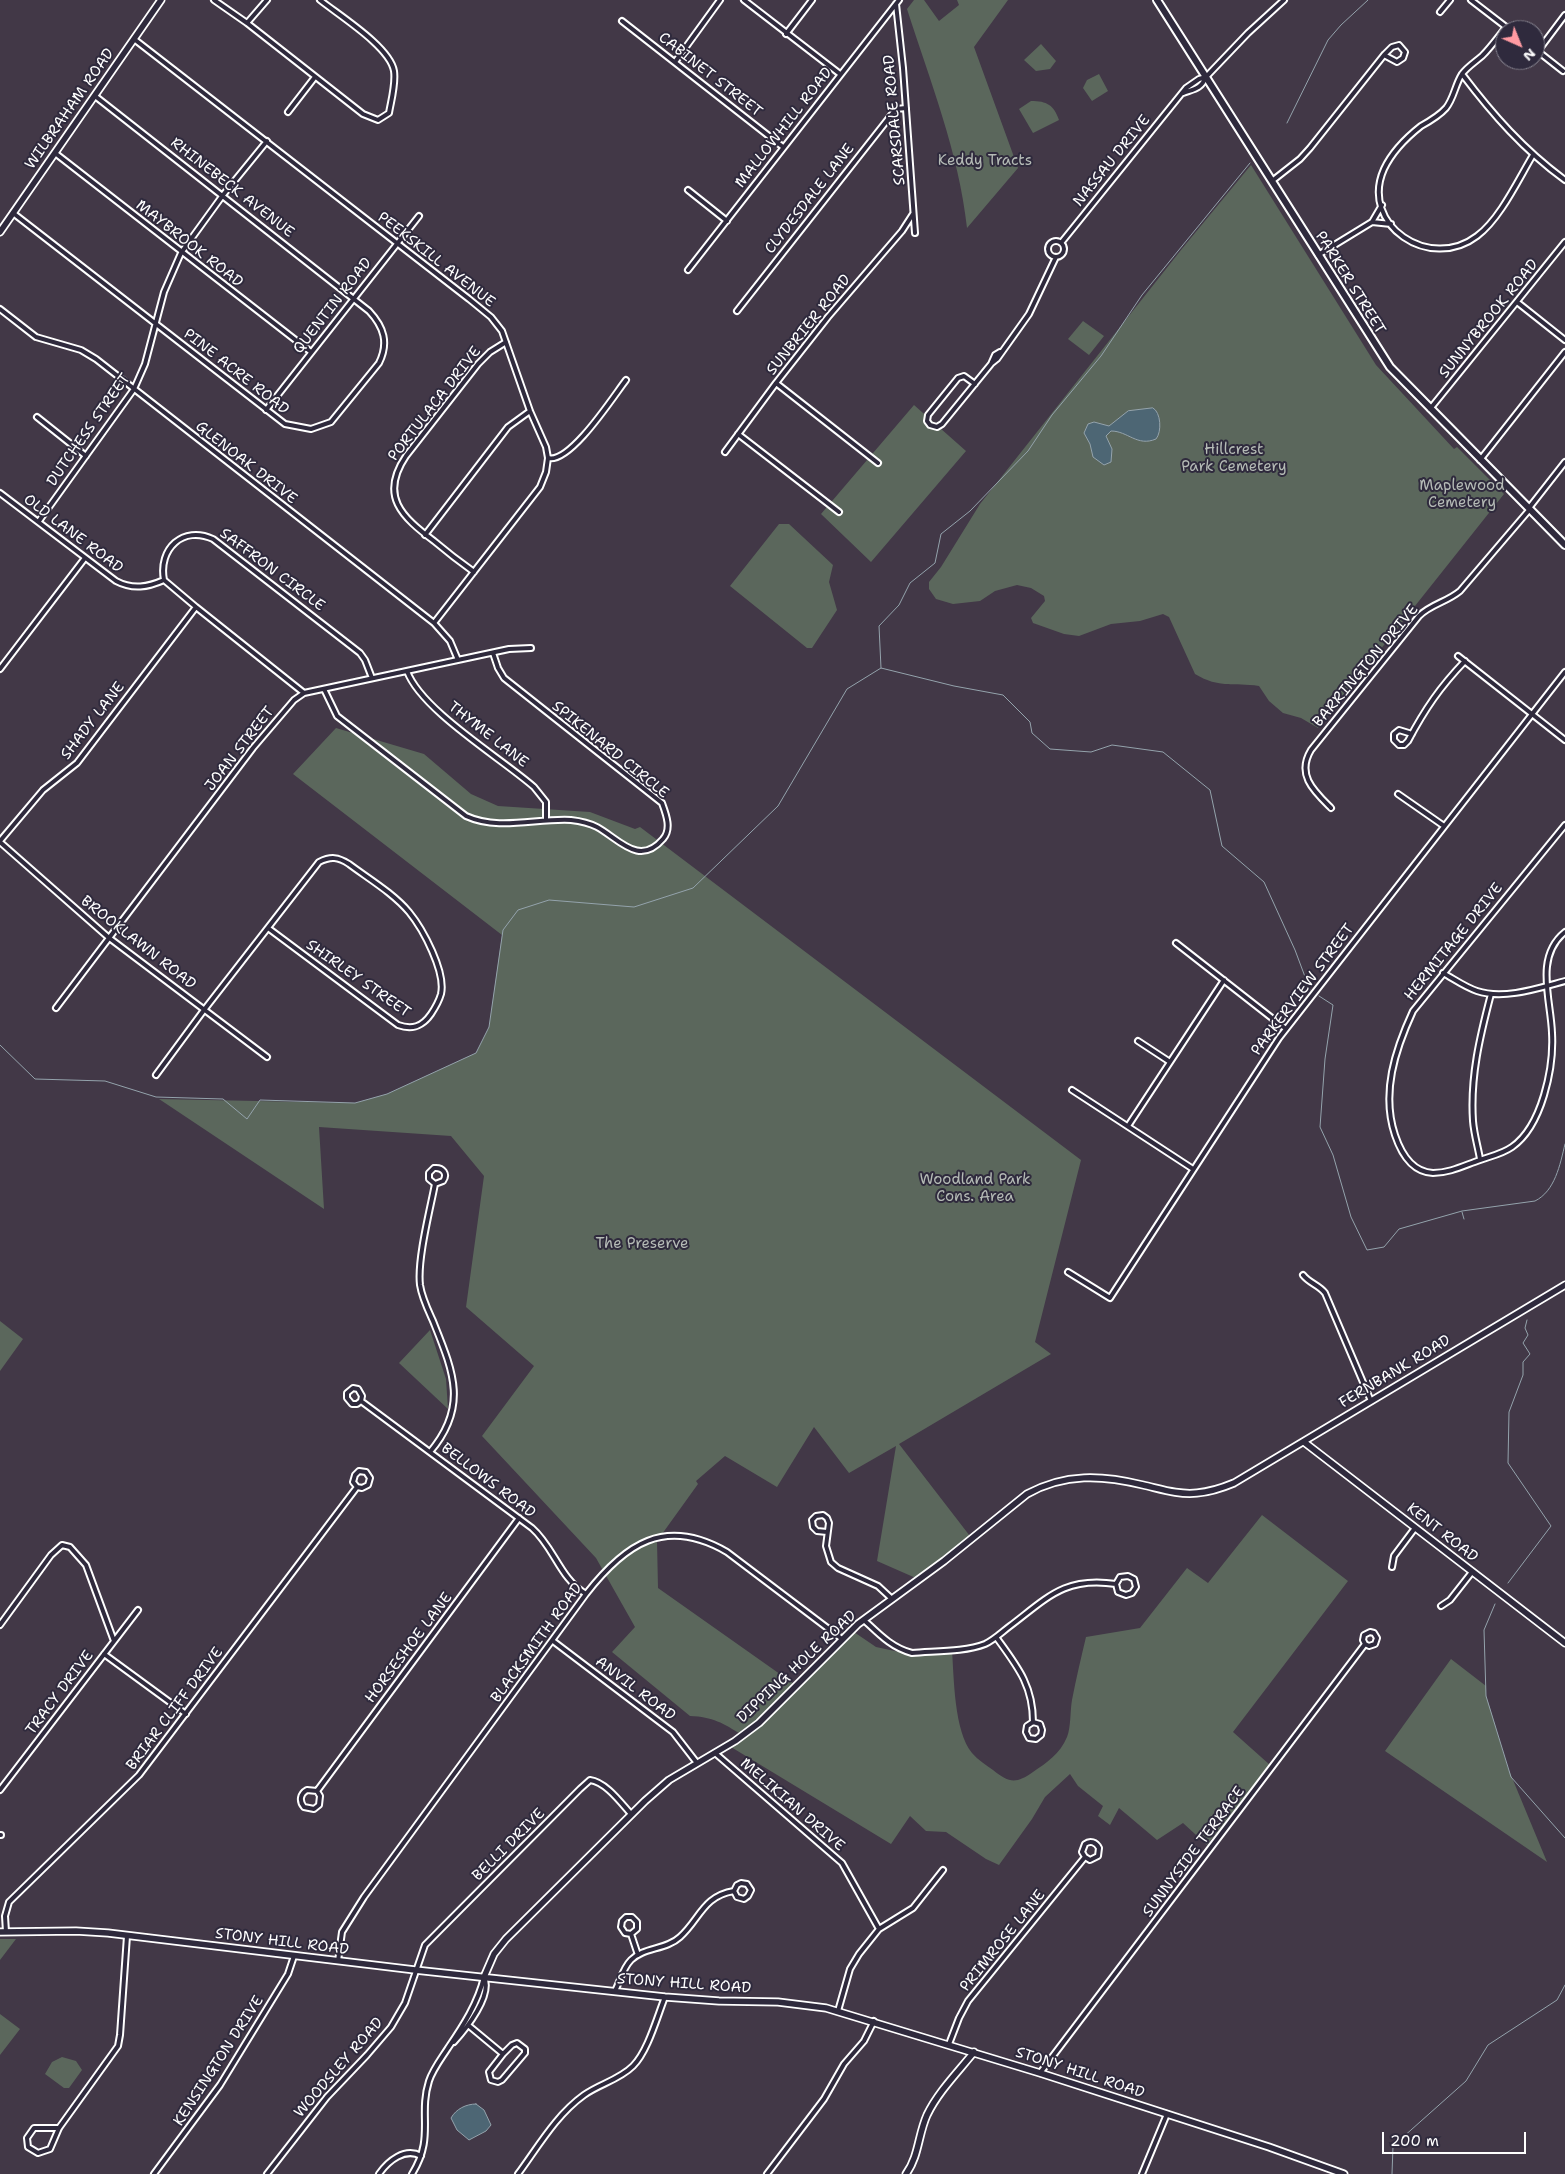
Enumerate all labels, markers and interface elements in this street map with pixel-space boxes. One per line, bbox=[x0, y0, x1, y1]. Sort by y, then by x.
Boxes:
north arrow bbox=[1495, 20, 1545, 70]
street label: CABINET STREET bbox=[655, 29, 765, 121]
street label: WILBRAHAM ROAD bbox=[22, 45, 118, 173]
text: N bbox=[1519, 45, 1540, 65]
street label: SCARSDALE ROAD bbox=[880, 54, 910, 186]
street label: MALLOWHILL ROAD bbox=[732, 64, 836, 192]
street label: NASSAU DRIVE bbox=[1070, 112, 1154, 210]
street label: RHINEBECK AVENUE bbox=[167, 134, 297, 242]
street label: CLYDESDALE LANE bbox=[761, 140, 859, 258]
park label: Keddy Tracts bbox=[938, 152, 1032, 170]
street label: MAYBROOK ROAD bbox=[132, 197, 246, 291]
street label: PEEKSKILL AVENUE bbox=[374, 209, 498, 311]
street label: PARKER STREET bbox=[1311, 228, 1389, 338]
street label: QUENTIN ROAD bbox=[290, 254, 376, 358]
street label: SUNNYBROOK ROAD bbox=[1436, 256, 1542, 382]
street label: SUNBRIER ROAD bbox=[763, 271, 855, 379]
street label: PINE ACRE ROAD bbox=[180, 325, 292, 419]
street label: PORTULACA DRIVE bbox=[385, 343, 485, 465]
street label: DUTCHESS STREET bbox=[43, 370, 135, 490]
street label: GLENOAK DRIVE bbox=[192, 418, 300, 508]
park label: Hillcrest Park Cemetery bbox=[1181, 441, 1287, 476]
park label: Maplewood Cemetery bbox=[1419, 477, 1505, 512]
street label: OLD LANE ROAD bbox=[20, 491, 126, 577]
street label: SAFFRON CIRCLE bbox=[216, 525, 328, 615]
street label: BARRINGTON DRIVE bbox=[1309, 601, 1423, 731]
street label: SHADY LANE bbox=[57, 679, 129, 763]
street label: THYME LANE bbox=[444, 698, 532, 772]
street label: SPIKENARD CIRCLE bbox=[548, 698, 672, 802]
street label: JOAN STREET bbox=[201, 703, 279, 795]
street label: HERMITAGE DRIVE bbox=[1401, 880, 1507, 1004]
street label: BROOKLAWN ROAD bbox=[77, 892, 199, 994]
street label: PARKERVIEW STREET bbox=[1248, 921, 1358, 1059]
street label: SHIRLEY STREET bbox=[302, 936, 414, 1022]
park label: Woodland Park Cons. Area bbox=[919, 1171, 1031, 1206]
park label: The Preserve bbox=[595, 1235, 689, 1253]
street label: FERNBANK ROAD bbox=[1336, 1332, 1454, 1412]
street label: BELLOWS ROAD bbox=[437, 1440, 539, 1522]
street label: KENT ROAD bbox=[1403, 1500, 1481, 1566]
street label: BLACKSMITH ROAD bbox=[487, 1580, 587, 1706]
street label: HORSESHOE LANE bbox=[362, 1589, 456, 1707]
street label: DIPPING HOLE ROAD bbox=[734, 1607, 860, 1727]
street label: BRIAR CLIFF DRIVE bbox=[123, 1644, 227, 1774]
street label: TRACY DRIVE bbox=[22, 1647, 98, 1739]
street label: ANVIL ROAD bbox=[591, 1653, 679, 1725]
street label: MELIKIAN DRIVE bbox=[736, 1755, 848, 1855]
street label: SUNNYSIDE TERRACE bbox=[1139, 1783, 1249, 1921]
street label: BELLI DRIVE bbox=[469, 1805, 549, 1885]
street label: PRIMROSE LANE bbox=[957, 1887, 1049, 1995]
street label: STONY HILL ROAD bbox=[214, 1925, 350, 1959]
street label: STONY HILL ROAD bbox=[616, 1970, 752, 1998]
street label: KENSINGTON DRIVE bbox=[170, 1993, 268, 2129]
street label: WOODSLEY ROAD bbox=[291, 2014, 387, 2122]
street label: STONY HILL ROAD bbox=[1013, 2044, 1147, 2102]
scale bar bbox=[1385, 2122, 1529, 2154]
text: 200 m bbox=[1390, 2131, 1439, 2151]

